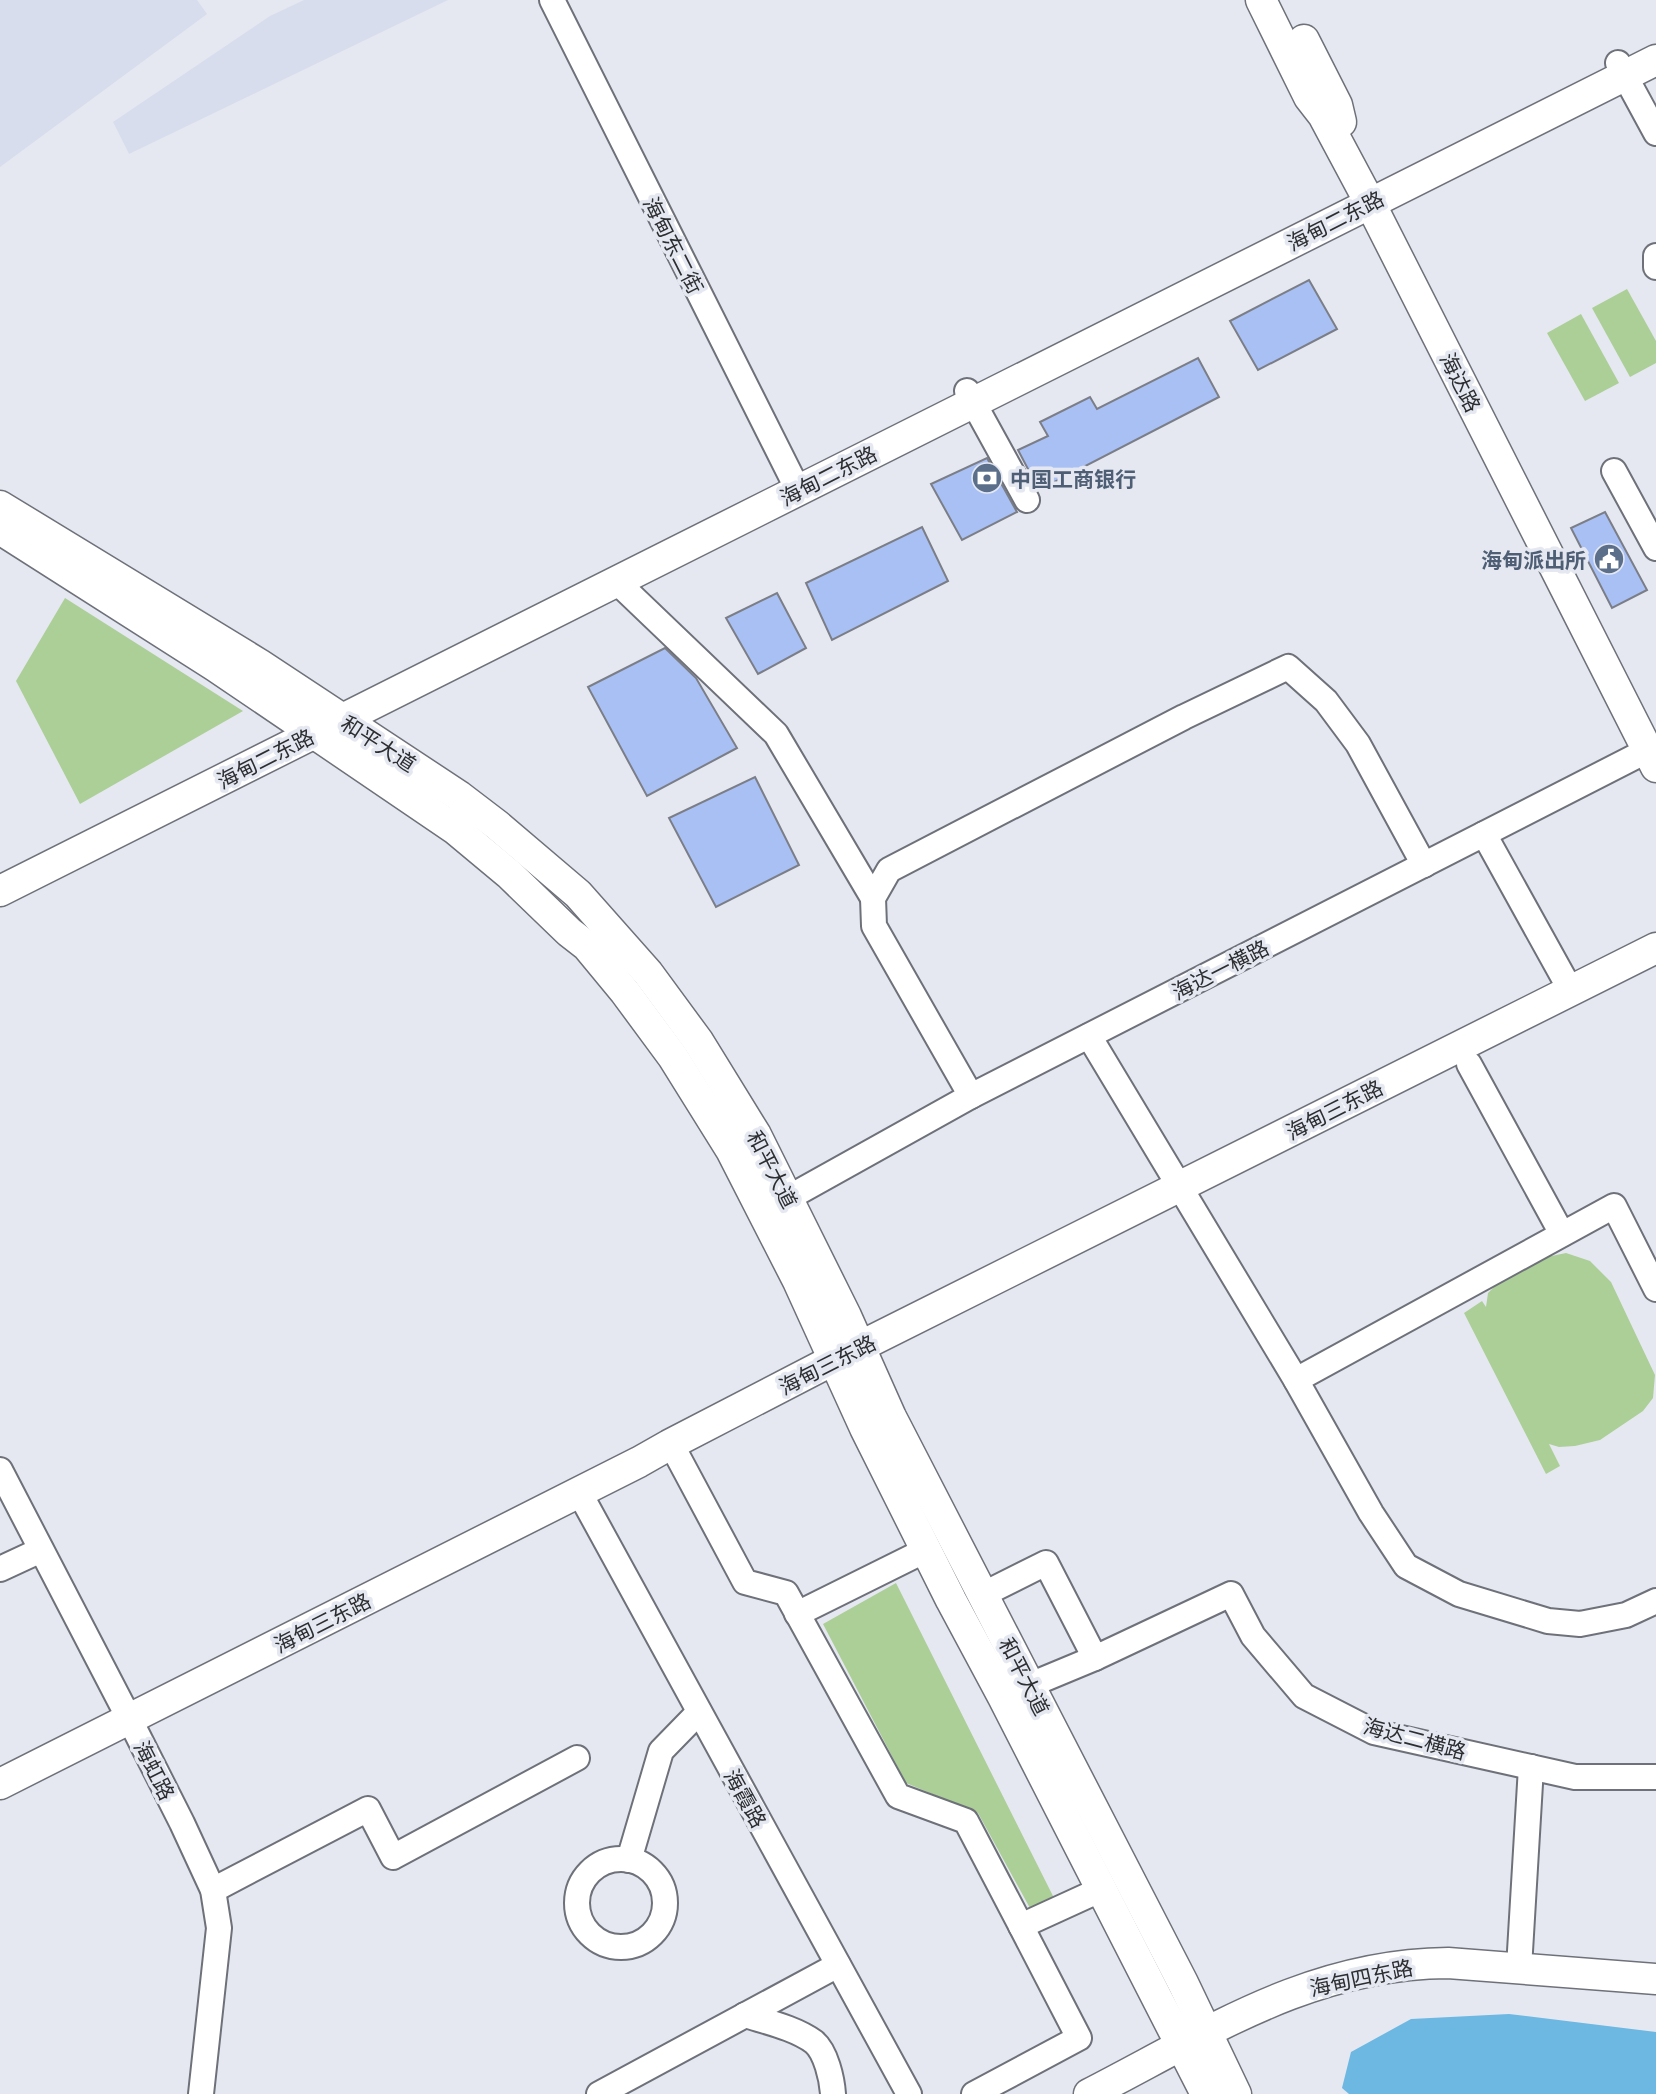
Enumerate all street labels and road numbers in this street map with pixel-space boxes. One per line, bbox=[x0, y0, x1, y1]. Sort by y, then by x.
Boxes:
street label: 海甸二东路 bbox=[1283, 185, 1387, 255]
street label: 海甸东二街 bbox=[639, 193, 709, 297]
street label: 海达路 bbox=[1436, 348, 1486, 416]
street label: 海甸二东路 bbox=[776, 440, 880, 510]
street label: 和平大道 bbox=[337, 710, 421, 776]
street label: 海甸二东路 bbox=[213, 723, 317, 793]
street label: 海达一横路 bbox=[1168, 934, 1272, 1004]
street label: 海甸三东路 bbox=[1282, 1074, 1386, 1144]
street label: 和平大道 bbox=[743, 1126, 803, 1212]
street label: 海甸三东路 bbox=[775, 1329, 879, 1399]
street label: 海甸三东路 bbox=[270, 1587, 374, 1657]
street label: 和平大道 bbox=[995, 1633, 1055, 1719]
street label: 海达二横路 bbox=[1361, 1712, 1469, 1764]
street label: 海虹路 bbox=[130, 1736, 180, 1804]
street label: 海霞路 bbox=[720, 1764, 772, 1832]
street label: 海甸四东路 bbox=[1307, 1954, 1415, 2000]

